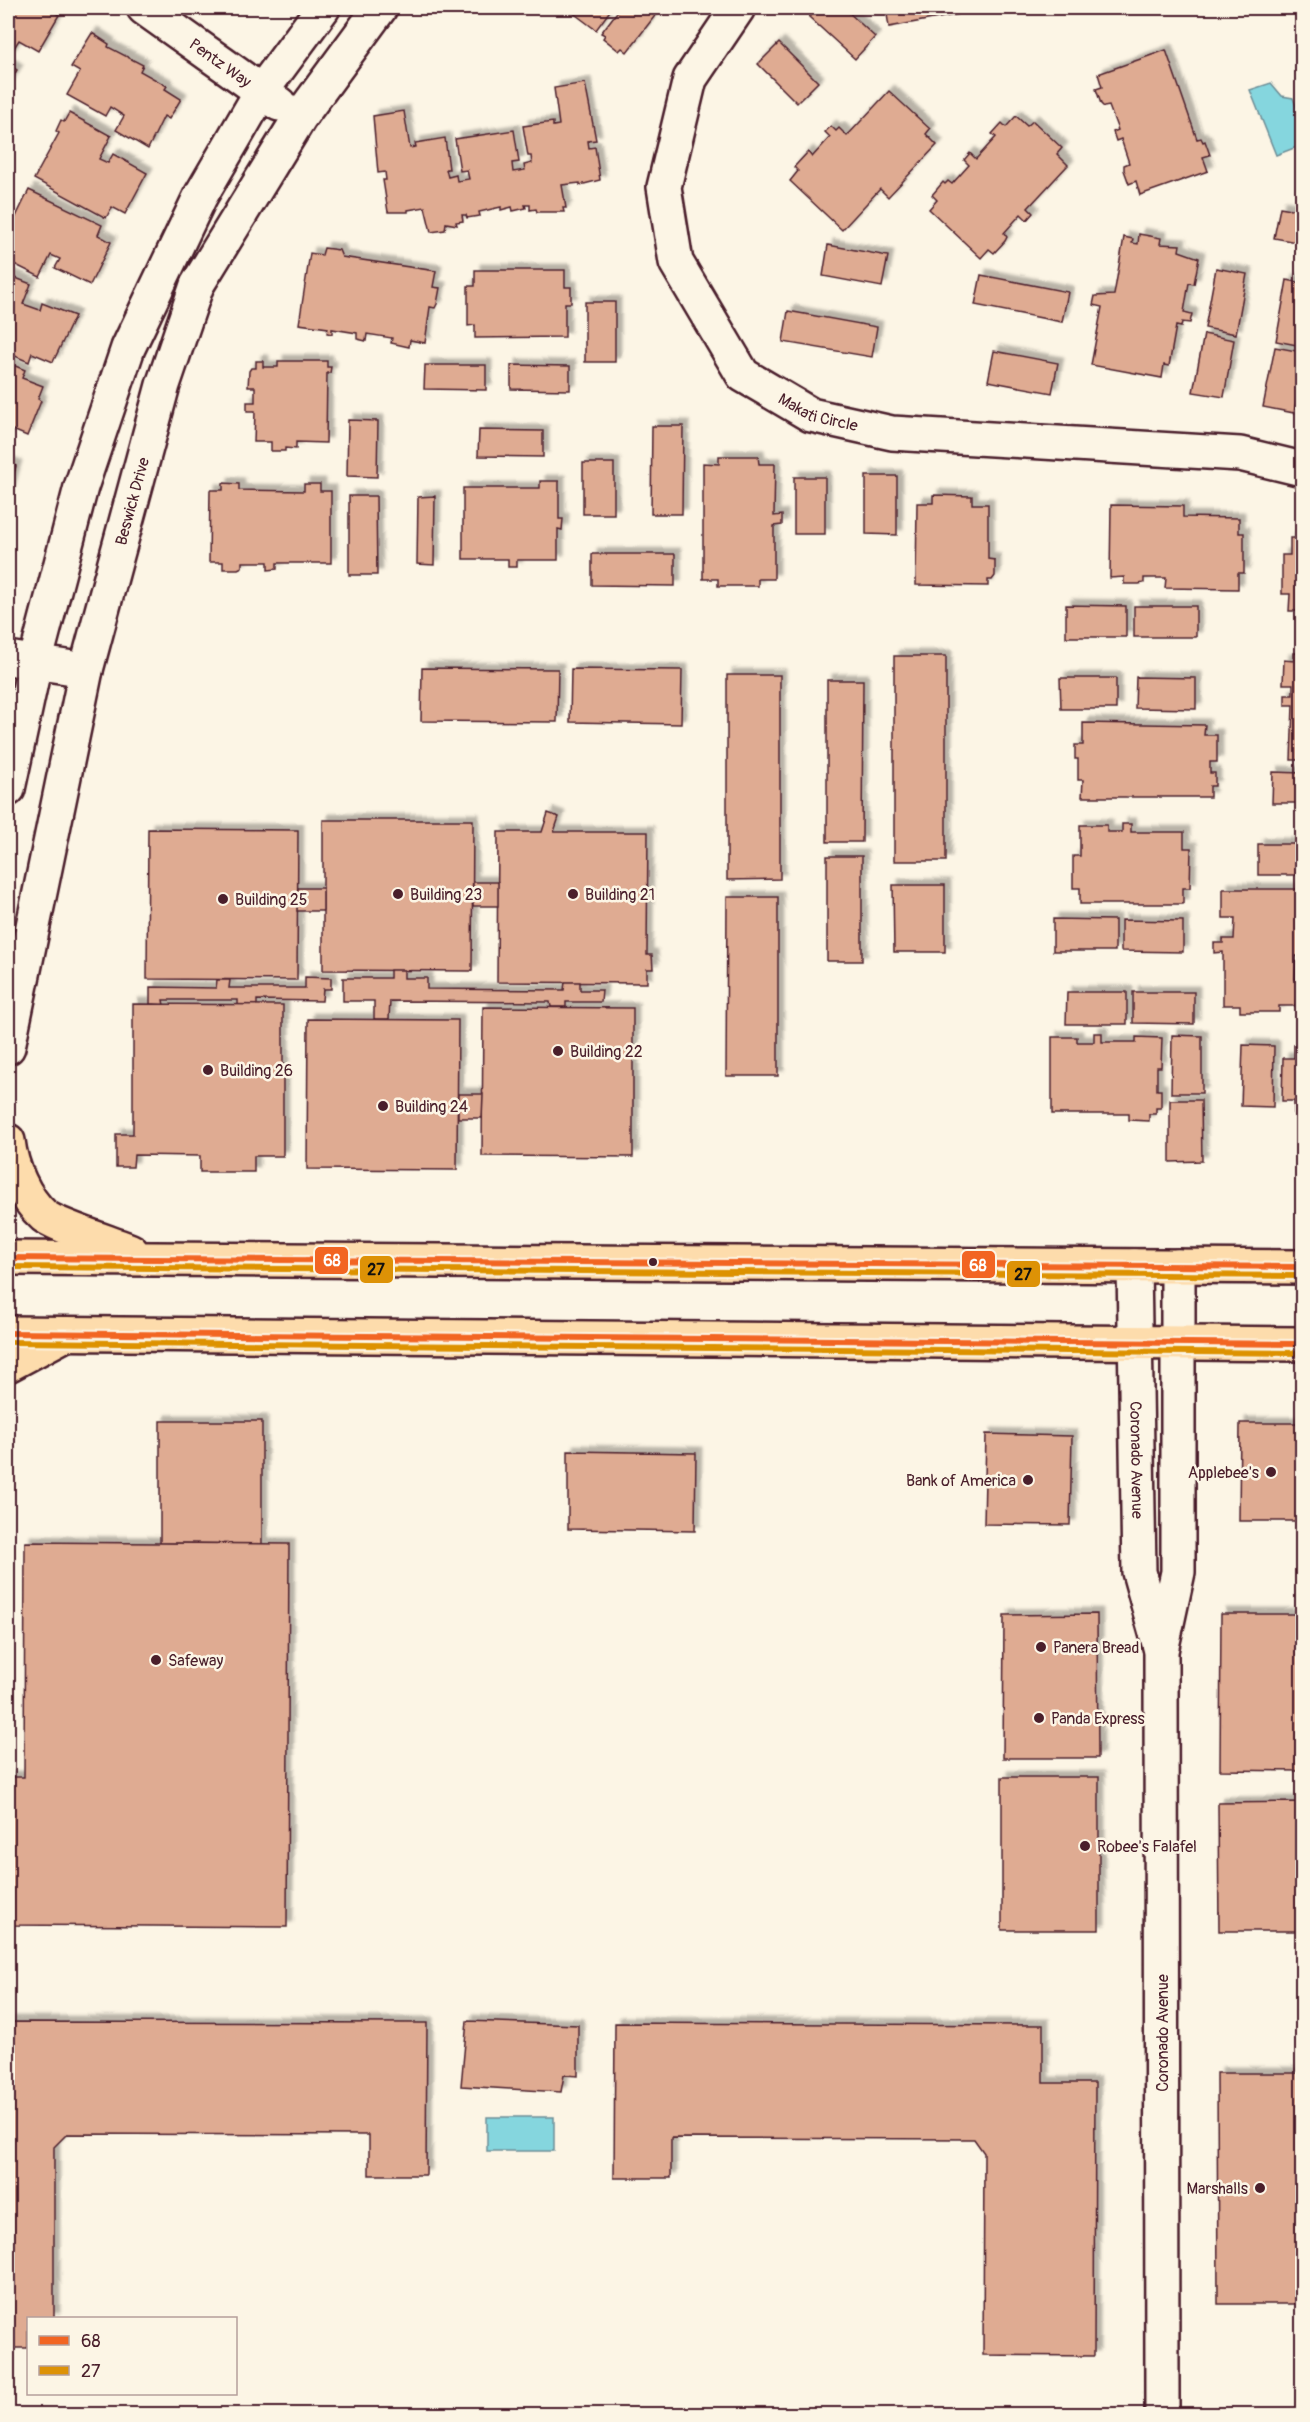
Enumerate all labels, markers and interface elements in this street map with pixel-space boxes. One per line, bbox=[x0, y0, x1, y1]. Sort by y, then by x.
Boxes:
street label: Pentz Way bbox=[185, 34, 255, 92]
street label: Makati Circle bbox=[775, 389, 860, 436]
street label: Beswick Drive bbox=[111, 455, 154, 547]
place label: Building 23 bbox=[410, 885, 482, 905]
place label: Building 21 bbox=[585, 885, 655, 905]
marker: Building 23 bbox=[391, 887, 405, 901]
marker: Building 21 bbox=[566, 887, 580, 901]
place label: Building 25 bbox=[235, 890, 307, 910]
marker: Building 25 bbox=[216, 892, 230, 906]
place label: Building 22 bbox=[570, 1042, 643, 1062]
marker: Building 22 bbox=[551, 1044, 565, 1058]
place label: Building 26 bbox=[220, 1061, 293, 1081]
marker: Building 26 bbox=[201, 1063, 215, 1077]
place label: Building 24 bbox=[395, 1097, 468, 1117]
marker: Building 24 bbox=[376, 1099, 390, 1113]
line badge: 68 bbox=[314, 1246, 349, 1275]
line badge: 68 bbox=[961, 1250, 996, 1279]
text: 68 bbox=[323, 1251, 341, 1271]
line badge: 27 bbox=[359, 1255, 394, 1284]
unlabelled marker bbox=[647, 1256, 659, 1268]
text: 68 bbox=[969, 1256, 987, 1276]
text: 27 bbox=[367, 1260, 385, 1280]
line badge: 27 bbox=[1006, 1260, 1041, 1288]
text: 27 bbox=[1014, 1265, 1032, 1285]
street label: Coronado Avenue bbox=[1125, 1401, 1147, 1519]
place label: Applebee's bbox=[1188, 1463, 1259, 1483]
marker: Applebee's bbox=[1264, 1465, 1278, 1479]
place label: Bank of America bbox=[906, 1471, 1016, 1491]
marker: Bank of America bbox=[1021, 1473, 1035, 1487]
place label: Panera Bread bbox=[1053, 1638, 1139, 1658]
marker: Panera Bread bbox=[1034, 1640, 1048, 1654]
place label: Safeway bbox=[168, 1651, 223, 1671]
marker: Safeway bbox=[149, 1653, 163, 1667]
place label: Panda Express bbox=[1051, 1709, 1145, 1729]
marker: Panda Express bbox=[1032, 1711, 1046, 1725]
place label: Robee's Falafel bbox=[1097, 1837, 1197, 1857]
marker: Robee's Falafel bbox=[1078, 1839, 1092, 1853]
street label: Coronado Avenue bbox=[1153, 1974, 1173, 2092]
place label: Marshalls bbox=[1186, 2179, 1248, 2199]
marker: Marshalls bbox=[1253, 2181, 1267, 2195]
legend bbox=[27, 2317, 237, 2395]
text: 68 bbox=[81, 2330, 101, 2353]
text: 27 bbox=[81, 2360, 101, 2383]

